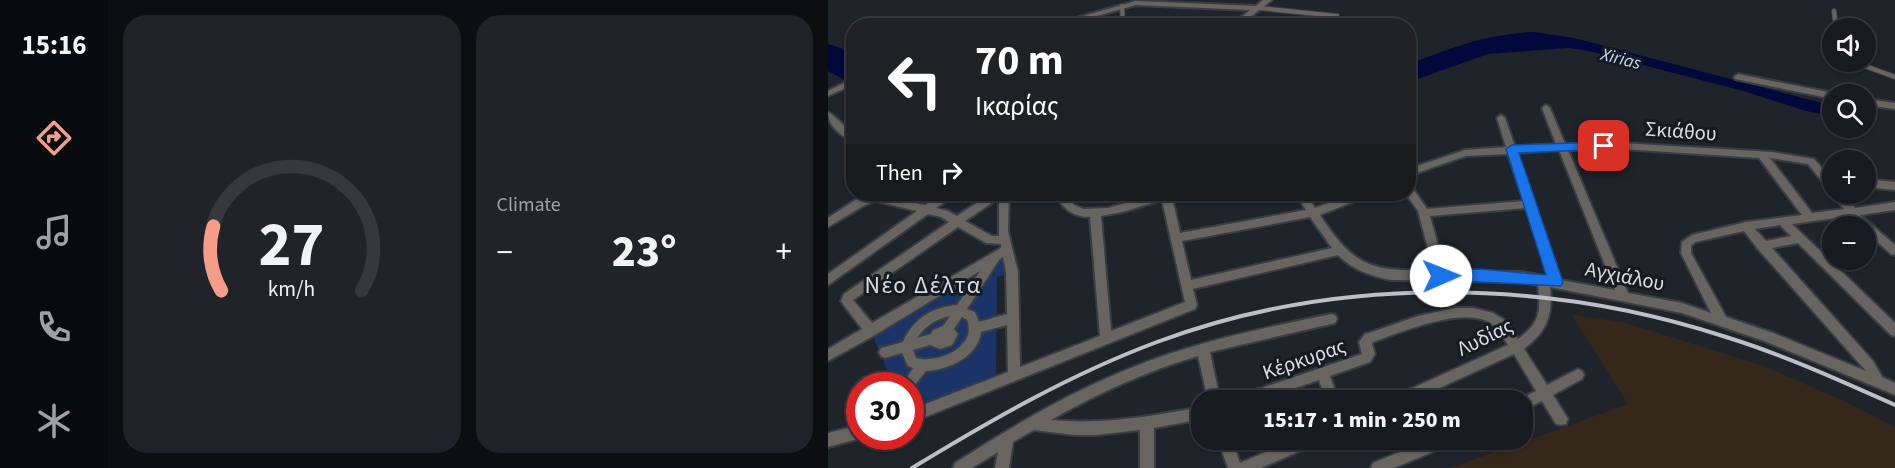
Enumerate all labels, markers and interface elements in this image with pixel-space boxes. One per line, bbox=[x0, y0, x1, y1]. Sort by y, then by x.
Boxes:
map controls bbox=[1822, 18, 1876, 270]
button: sound bbox=[1822, 18, 1876, 72]
text: 15:16 bbox=[21, 26, 87, 65]
text: 70 m bbox=[975, 31, 1064, 91]
icon: left bbox=[876, 42, 954, 120]
water label: Xirias bbox=[1597, 42, 1644, 76]
button: search bbox=[1822, 84, 1876, 138]
text: Ικαρίας bbox=[975, 87, 1059, 126]
street label: Σκιάθου bbox=[1644, 114, 1718, 148]
icon: directions bbox=[33, 117, 75, 159]
pin bbox=[1578, 120, 1629, 171]
icon: arrive bbox=[1587, 129, 1620, 162]
button: + bbox=[1822, 150, 1876, 204]
icon: right bbox=[935, 156, 968, 189]
text: Then bbox=[876, 157, 923, 189]
text: Climate bbox=[497, 191, 561, 219]
text: 27 bbox=[259, 201, 325, 290]
icon: music bbox=[33, 211, 75, 253]
button: − bbox=[1822, 216, 1876, 270]
text: 23° bbox=[612, 220, 677, 284]
text: − bbox=[497, 229, 513, 276]
text: + bbox=[776, 229, 792, 276]
position arrow bbox=[1409, 244, 1473, 308]
street label: Αγχιάλου bbox=[1583, 254, 1667, 298]
district label: Νέο Δέλτα bbox=[864, 268, 982, 303]
text: km/h bbox=[268, 274, 316, 305]
icon: phone bbox=[33, 306, 75, 348]
street label: Λυδίας bbox=[1452, 311, 1518, 363]
street label: Κέρκυρας bbox=[1258, 331, 1350, 387]
speed limit sign: 30 bbox=[846, 372, 924, 450]
icon: climate bbox=[33, 400, 75, 442]
text: 15:17 · 1 min · 250 m bbox=[1263, 404, 1461, 436]

